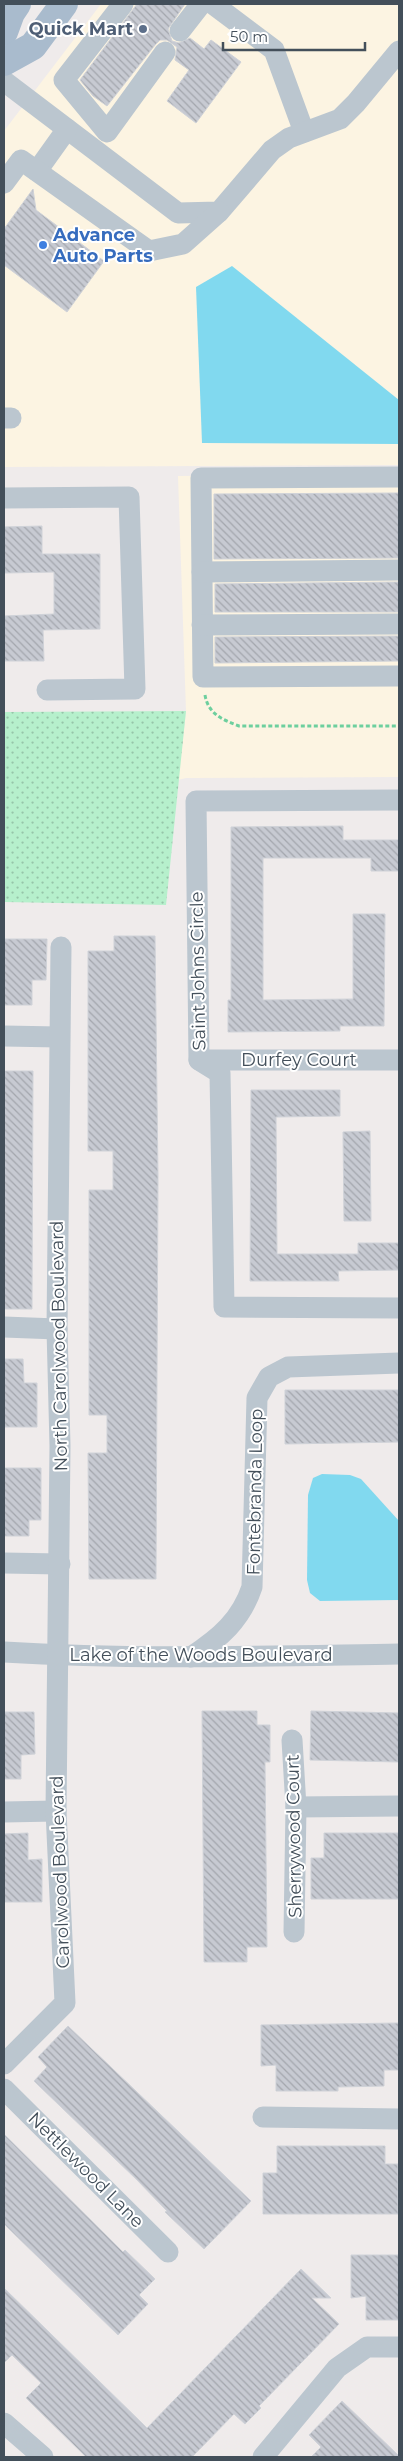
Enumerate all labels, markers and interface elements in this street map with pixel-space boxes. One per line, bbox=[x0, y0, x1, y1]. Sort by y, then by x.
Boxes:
place label: Quick Mart bbox=[28, 18, 133, 40]
scale bar bbox=[223, 20, 366, 52]
marker: Quick Mart bbox=[137, 23, 149, 35]
text: 50 m bbox=[230, 27, 268, 46]
place label: Advance Auto Parts bbox=[52, 224, 153, 267]
marker: Advance Auto Parts bbox=[37, 239, 49, 251]
street label: Saint Johns Circle bbox=[186, 891, 210, 1051]
street label: Durfey Court bbox=[241, 1049, 357, 1071]
street label: North Carolwood Boulevard bbox=[46, 1220, 72, 1472]
street label: Fontebranda Loop bbox=[243, 1409, 267, 1575]
street label: Lake of the Woods Boulevard bbox=[69, 1644, 333, 1666]
street label: Sherrywood Court bbox=[282, 1754, 306, 1918]
street label: Carolwood Boulevard bbox=[46, 1775, 74, 1969]
street label: Nettlewood Lane bbox=[24, 2108, 149, 2233]

